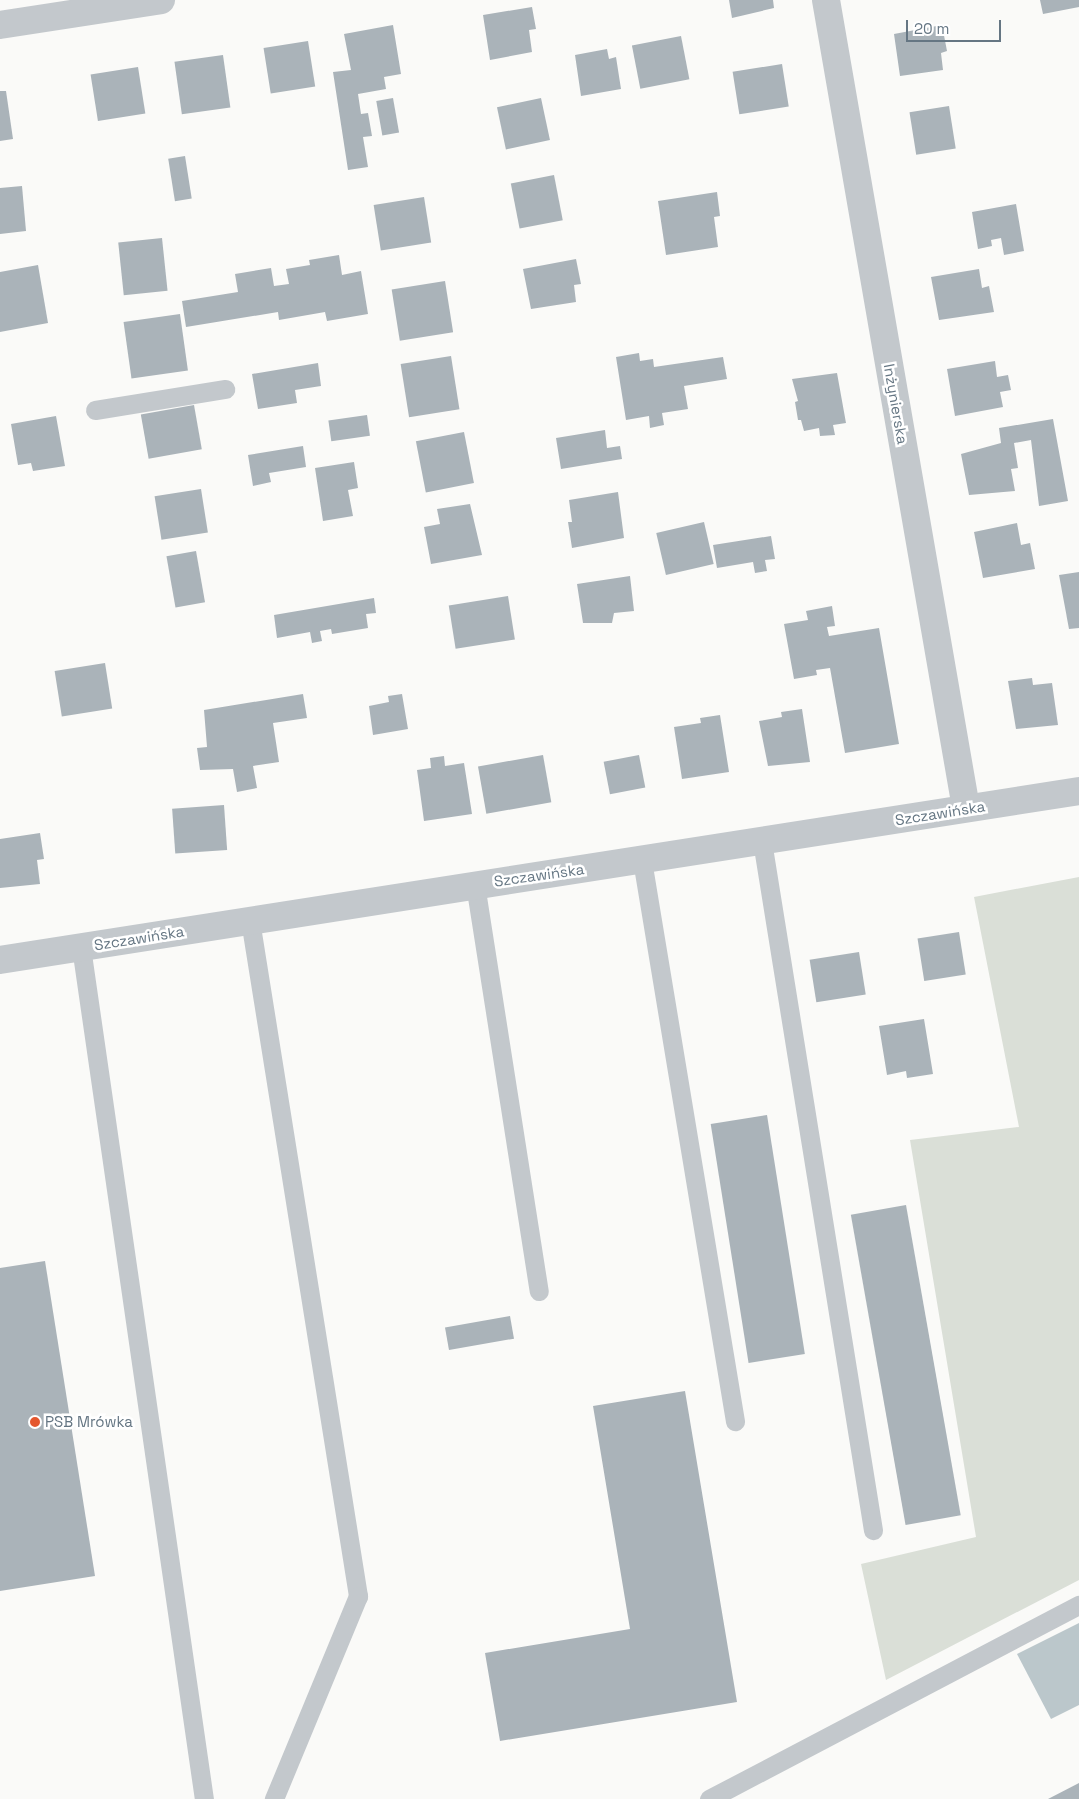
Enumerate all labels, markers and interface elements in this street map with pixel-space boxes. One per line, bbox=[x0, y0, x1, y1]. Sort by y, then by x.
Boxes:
scale bar bbox=[909, 10, 1004, 42]
text: 20 m bbox=[914, 19, 949, 38]
street label: Inżynierska bbox=[880, 362, 912, 446]
street label: Szczawińska bbox=[894, 797, 986, 829]
street label: Szczawińska bbox=[493, 860, 585, 890]
street label: Szczawińska bbox=[93, 922, 185, 954]
place label: PSB Mrówka bbox=[45, 1413, 133, 1431]
marker: PSB Mrówka bbox=[29, 1416, 41, 1428]

